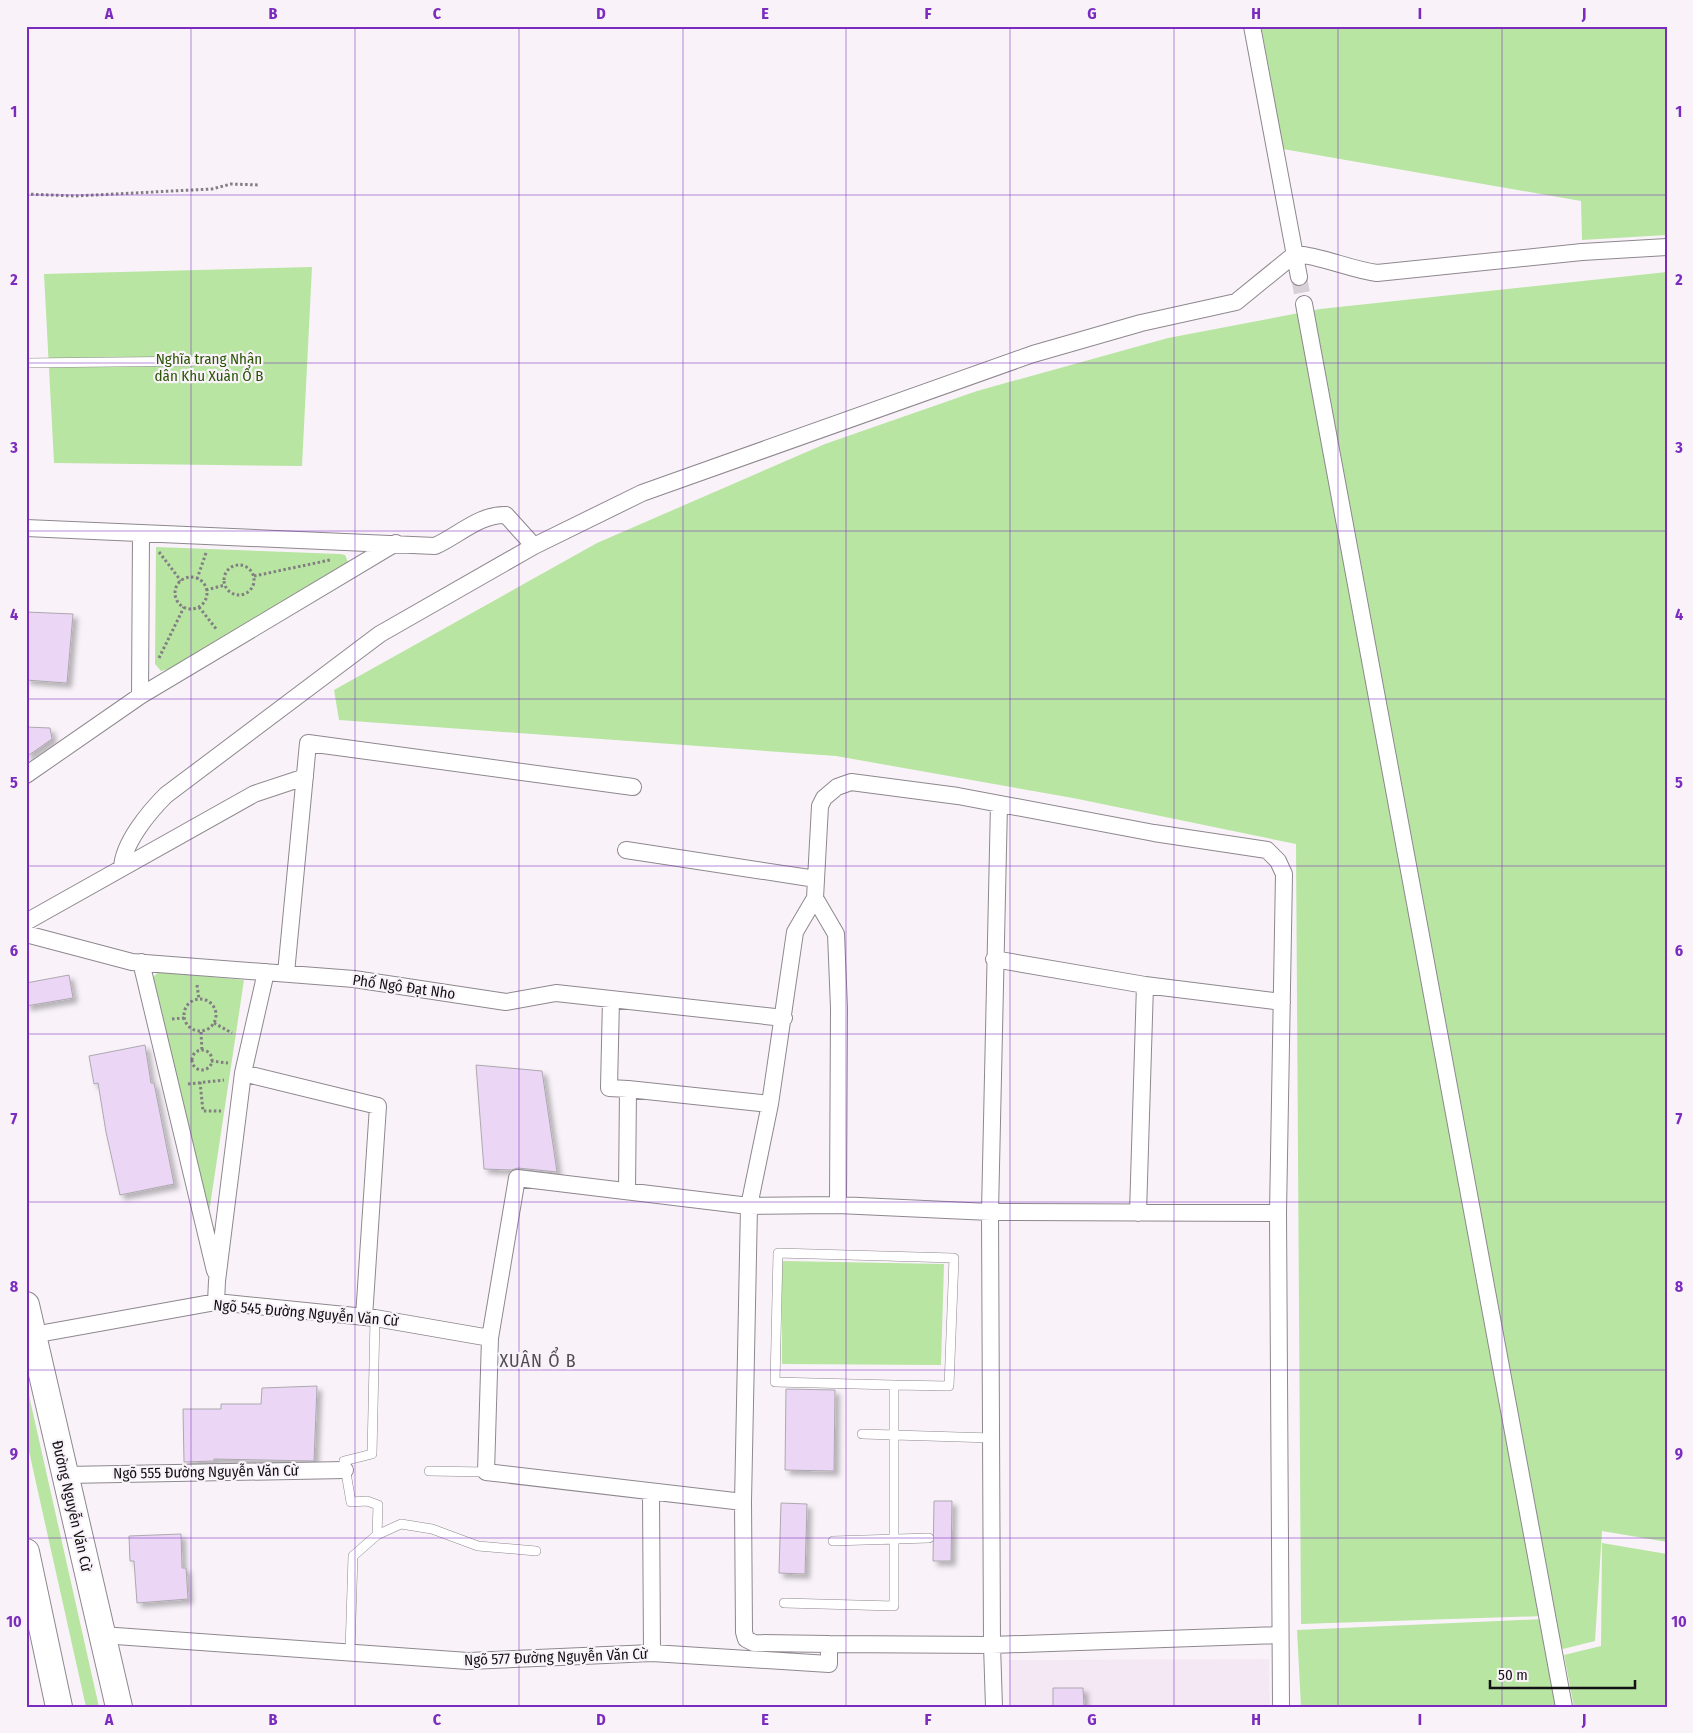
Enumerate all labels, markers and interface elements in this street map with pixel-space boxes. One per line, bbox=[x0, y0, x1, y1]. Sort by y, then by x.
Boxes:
text: A bbox=[104, 4, 114, 23]
text: B bbox=[269, 4, 278, 23]
text: C bbox=[433, 4, 442, 23]
text: D bbox=[596, 4, 606, 23]
text: E bbox=[761, 4, 769, 23]
text: F bbox=[924, 4, 932, 23]
text: G bbox=[1087, 4, 1097, 23]
text: H bbox=[1251, 4, 1261, 23]
text: I bbox=[1418, 4, 1422, 23]
text: J bbox=[1581, 4, 1586, 23]
text: 1 bbox=[11, 102, 17, 121]
text: 1 bbox=[1676, 102, 1682, 121]
text: 2 bbox=[9, 270, 18, 289]
text: 2 bbox=[1674, 270, 1683, 289]
park label: Nghĩa trang Nhân dân Khu Xuân Ổ B bbox=[155, 350, 264, 385]
text: 3 bbox=[9, 438, 18, 457]
text: 3 bbox=[1674, 438, 1683, 457]
text: 4 bbox=[10, 605, 18, 624]
text: 4 bbox=[1675, 605, 1683, 624]
text: 5 bbox=[10, 773, 18, 792]
text: 5 bbox=[1675, 773, 1683, 792]
text: 6 bbox=[10, 941, 18, 960]
text: 6 bbox=[1675, 941, 1683, 960]
street label: Phố Ngô Đạt Nho bbox=[351, 971, 457, 1003]
text: 7 bbox=[11, 1109, 18, 1128]
text: 7 bbox=[1676, 1109, 1683, 1128]
text: 8 bbox=[10, 1277, 19, 1296]
text: 8 bbox=[1675, 1277, 1684, 1296]
street label: Ngõ 545 Đường Nguyễn Văn Cừ bbox=[213, 1296, 400, 1330]
district label: XUÂN Ổ B bbox=[499, 1347, 577, 1372]
street label: Đường Nguyễn Văn Cừ bbox=[48, 1439, 96, 1574]
text: 9 bbox=[10, 1444, 18, 1463]
text: 9 bbox=[1675, 1444, 1683, 1463]
street label: Ngõ 555 Đường Nguyễn Văn Cừ bbox=[113, 1461, 300, 1483]
text: 10 bbox=[6, 1612, 22, 1631]
text: 10 bbox=[1671, 1612, 1687, 1631]
street label: Ngõ 577 Đường Nguyễn Văn Cừ bbox=[464, 1645, 649, 1669]
scale bar bbox=[1490, 1658, 1636, 1690]
text: 50 m bbox=[1498, 1666, 1528, 1684]
text: A bbox=[104, 1710, 114, 1729]
text: B bbox=[269, 1710, 278, 1729]
text: C bbox=[433, 1710, 442, 1729]
text: D bbox=[596, 1710, 606, 1729]
text: E bbox=[761, 1710, 769, 1729]
text: F bbox=[924, 1710, 932, 1729]
text: G bbox=[1087, 1710, 1097, 1729]
text: H bbox=[1251, 1710, 1261, 1729]
text: I bbox=[1418, 1710, 1422, 1729]
text: J bbox=[1581, 1710, 1586, 1729]

